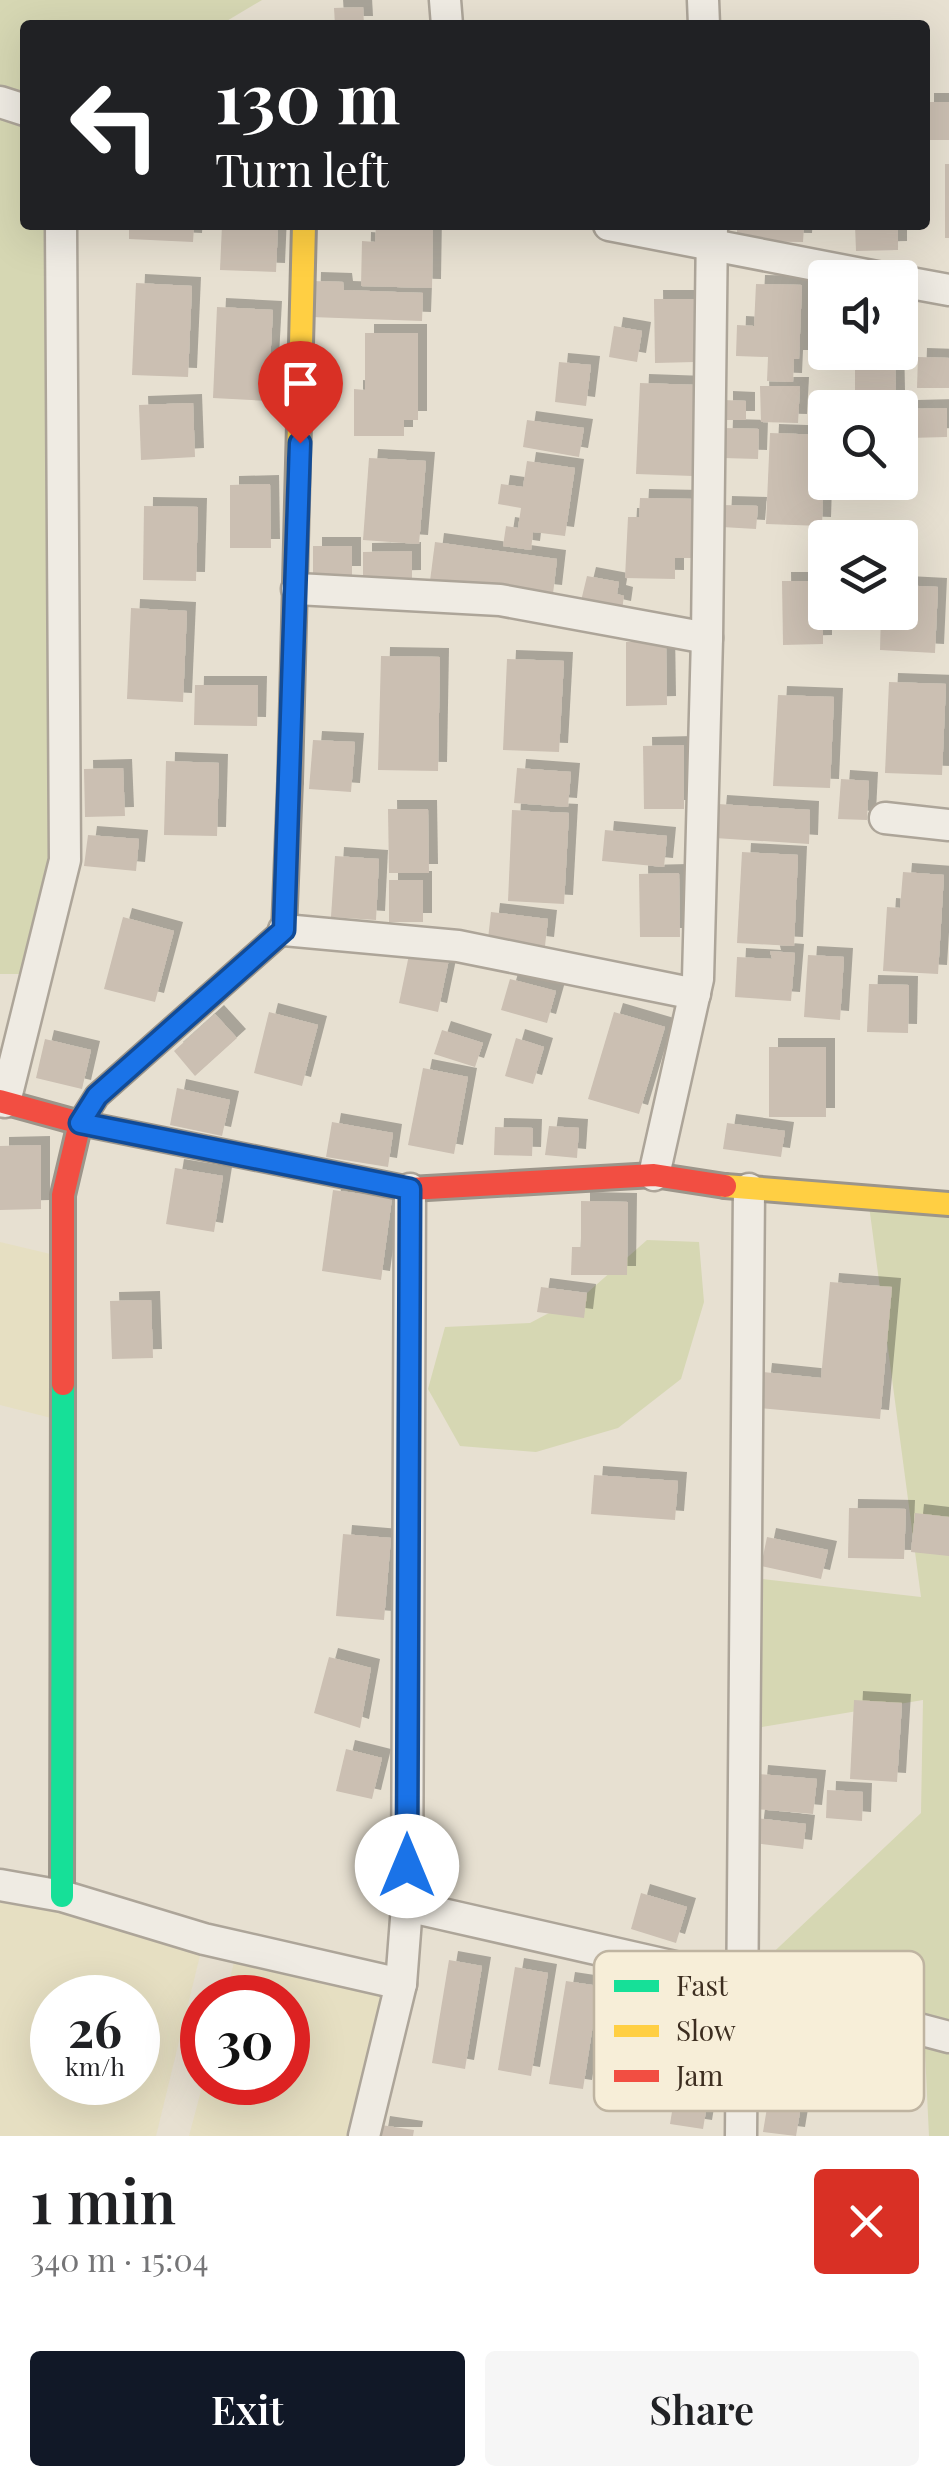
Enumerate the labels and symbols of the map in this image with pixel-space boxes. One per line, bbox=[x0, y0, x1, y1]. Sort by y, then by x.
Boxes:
pin bbox=[258, 341, 343, 444]
position arrow bbox=[355, 1814, 459, 1918]
legend bbox=[594, 1951, 924, 2111]
text: Fast bbox=[676, 1966, 729, 2003]
speed limit sign: 30 bbox=[180, 1975, 310, 2105]
text: Slow bbox=[676, 2011, 736, 2048]
text: Jam bbox=[675, 2056, 723, 2093]

